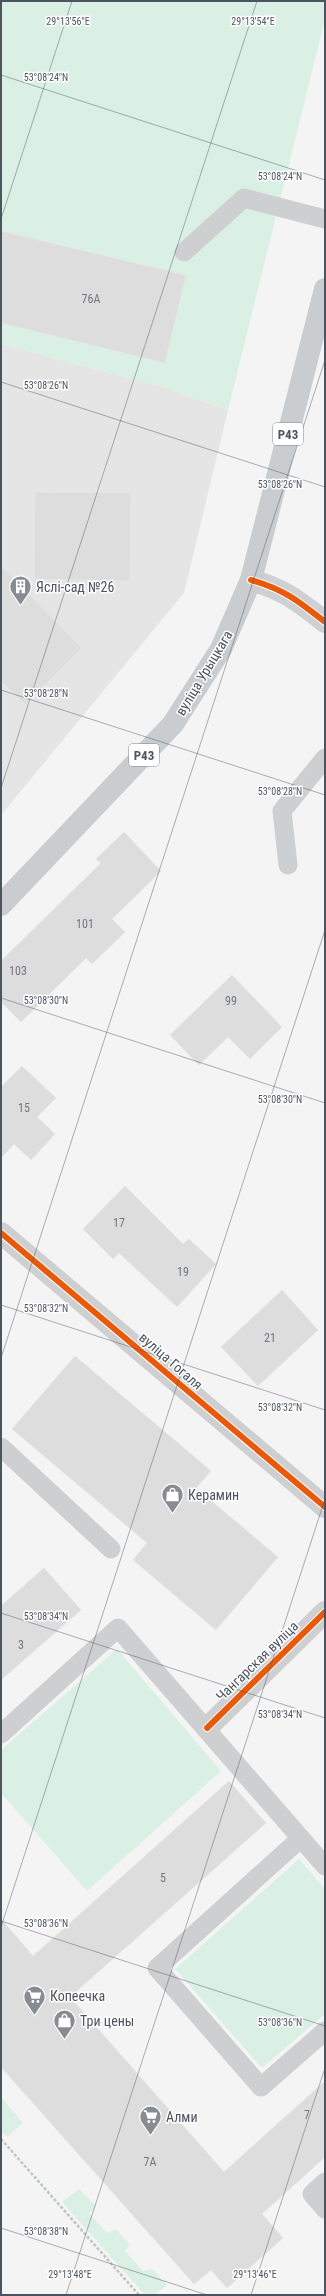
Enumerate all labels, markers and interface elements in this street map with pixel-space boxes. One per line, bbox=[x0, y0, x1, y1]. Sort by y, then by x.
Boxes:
text: 29°13'56"E bbox=[46, 16, 90, 27]
text: 29°13'54"E bbox=[231, 16, 275, 27]
text: 53°08'24"N bbox=[24, 72, 68, 83]
text: 53°08'24"N bbox=[258, 171, 302, 182]
house number: 76А bbox=[82, 292, 100, 306]
text: 53°08'26"N bbox=[24, 380, 68, 391]
road number: Р43 bbox=[273, 423, 303, 445]
text: 53°08'26"N bbox=[258, 479, 302, 490]
building icon: Яслі-сад №26 bbox=[8, 574, 34, 607]
place label: Яслі-сад №26 bbox=[36, 579, 114, 595]
street label: вуліца Урыцкага bbox=[172, 628, 236, 718]
text: 53°08'28"N bbox=[24, 688, 68, 699]
road number: Р43 bbox=[129, 744, 159, 766]
text: 53°08'28"N bbox=[258, 786, 302, 797]
house number: 101 bbox=[76, 917, 94, 931]
house number: 103 bbox=[9, 964, 27, 978]
house number: 99 bbox=[225, 994, 237, 1008]
text: 53°08'30"N bbox=[24, 995, 68, 1006]
text: 53°08'30"N bbox=[258, 1094, 302, 1105]
house number: 15 bbox=[18, 1101, 30, 1115]
house number: 17 bbox=[113, 1216, 125, 1230]
house number: 19 bbox=[177, 1265, 189, 1279]
text: 53°08'32"N bbox=[24, 1303, 68, 1314]
street label: вуліца Гогаля bbox=[136, 1329, 206, 1393]
house number: 21 bbox=[264, 1331, 276, 1345]
text: 53°08'32"N bbox=[258, 1402, 302, 1413]
shop icon: Керамин bbox=[159, 1482, 185, 1515]
place label: Керамин bbox=[188, 1487, 239, 1503]
text: 53°08'34"N bbox=[24, 1611, 68, 1622]
street label: Чангарская вуліца bbox=[213, 1618, 301, 1704]
house number: 3 bbox=[18, 1638, 24, 1652]
text: 53°08'34"N bbox=[258, 1709, 302, 1720]
house number: 5 bbox=[160, 1871, 166, 1885]
text: 53°08'36"N bbox=[24, 1918, 68, 1929]
supermarket icon: Копеечка bbox=[22, 1983, 48, 2016]
place label: Копеечка bbox=[50, 1988, 105, 2004]
shop icon: Три цены bbox=[51, 2008, 77, 2041]
place label: Три цены bbox=[80, 2013, 134, 2029]
text: 53°08'36"N bbox=[258, 2017, 302, 2028]
supermarket icon: Алми bbox=[138, 2104, 164, 2137]
house number: 7 bbox=[304, 2108, 310, 2122]
place label: Алми bbox=[166, 2109, 198, 2125]
house number: 7А bbox=[144, 2155, 157, 2169]
text: 53°08'38"N bbox=[24, 2226, 68, 2237]
text: 29°13'48"E bbox=[48, 2269, 92, 2280]
text: 29°13'46"E bbox=[233, 2269, 277, 2280]

